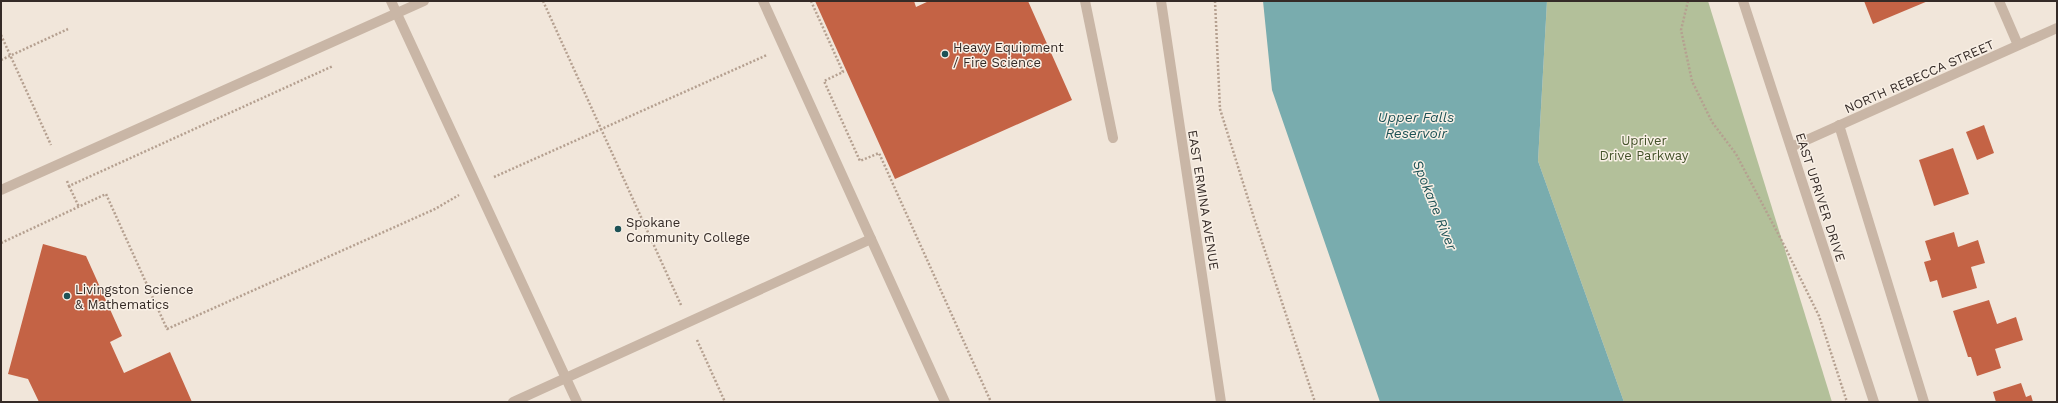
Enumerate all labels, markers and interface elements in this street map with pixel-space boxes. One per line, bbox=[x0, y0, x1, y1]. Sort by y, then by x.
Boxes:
street label: NORTH REBECCA STREET bbox=[1842, 37, 1996, 116]
place label: Heavy Equipment / Fire Science bbox=[953, 40, 1064, 70]
marker: Heavy Equipment / Fire Science bbox=[940, 49, 950, 59]
water label: Upper Falls Reservoir bbox=[1378, 109, 1454, 141]
street label: EAST ERMINA AVENUE bbox=[1185, 129, 1222, 271]
street label: EAST UPRIVER DRIVE bbox=[1793, 131, 1848, 264]
park label: Upriver Drive Parkway bbox=[1599, 133, 1689, 163]
water label: Spokane River bbox=[1410, 158, 1461, 253]
place label: Spokane Community College bbox=[626, 215, 750, 245]
marker: Spokane Community College bbox=[613, 224, 623, 234]
place label: Livingston Science & Mathematics bbox=[75, 282, 193, 312]
marker: Livingston Science & Mathematics bbox=[62, 291, 72, 301]

